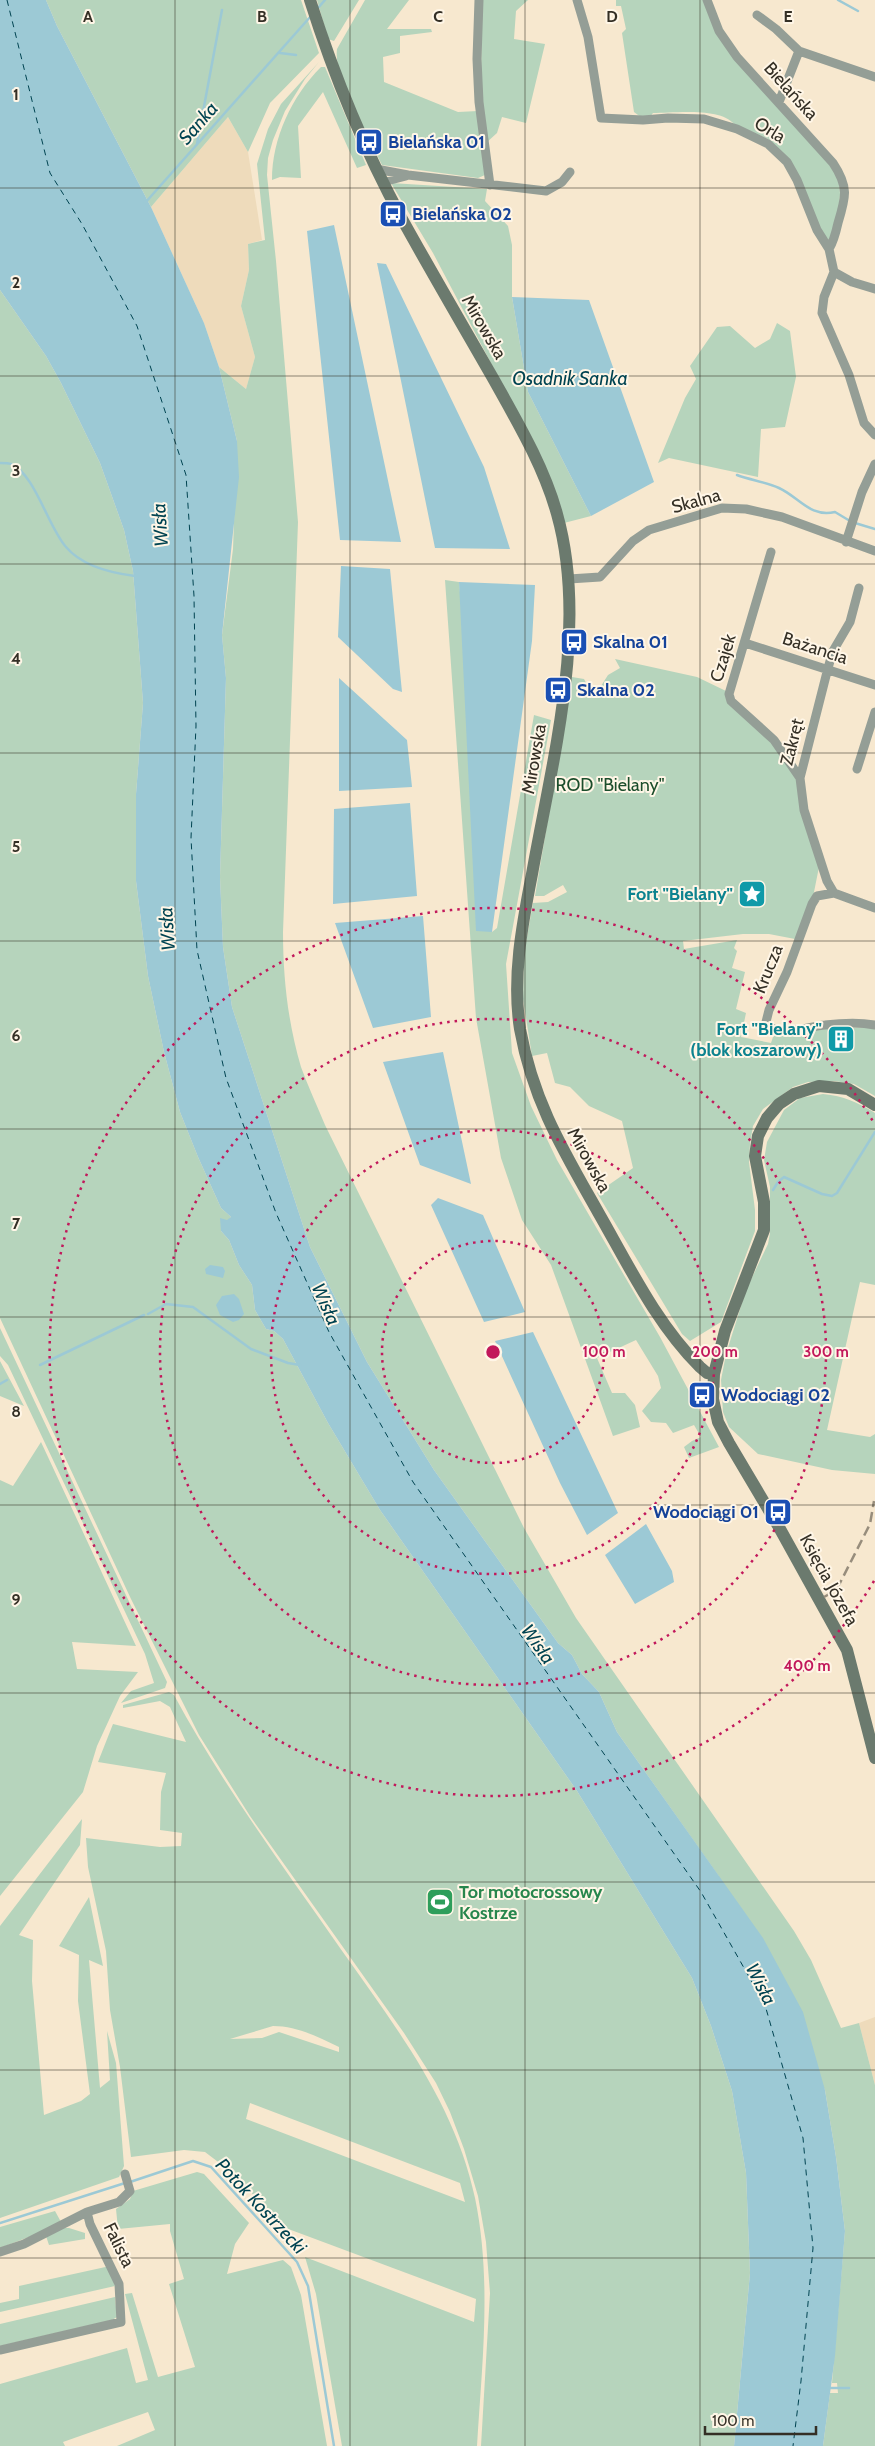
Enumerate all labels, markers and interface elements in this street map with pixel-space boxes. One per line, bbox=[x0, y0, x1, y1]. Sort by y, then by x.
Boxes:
text: A bbox=[83, 7, 93, 26]
text: B bbox=[257, 7, 267, 26]
text: C bbox=[433, 7, 443, 26]
text: D bbox=[606, 7, 618, 26]
text: E bbox=[783, 7, 793, 26]
street label: Bielańska bbox=[759, 57, 823, 125]
text: 1 bbox=[13, 85, 19, 104]
water label: Sanka bbox=[173, 97, 223, 149]
street label: Orla bbox=[750, 112, 790, 148]
bus stop icon: Bielańska 01 bbox=[354, 127, 384, 157]
place label: Bielańska 01 bbox=[388, 131, 485, 153]
bus stop icon: Bielańska 02 bbox=[378, 199, 408, 229]
place label: Bielańska 02 bbox=[412, 203, 512, 225]
text: 2 bbox=[12, 273, 20, 292]
street label: Mirowska bbox=[457, 291, 511, 363]
water label: Osadnik Sanka bbox=[512, 367, 628, 390]
text: 3 bbox=[12, 461, 20, 480]
street label: Skalna bbox=[669, 484, 723, 518]
water label: Wisła bbox=[147, 502, 173, 548]
bus stop icon: Skalna 01 bbox=[559, 627, 589, 657]
street label: Bażancia bbox=[780, 627, 851, 669]
street label: Czajek bbox=[705, 630, 741, 685]
place label: Skalna 01 bbox=[593, 631, 668, 653]
text: 4 bbox=[11, 649, 21, 668]
bus stop icon: Skalna 02 bbox=[543, 675, 573, 705]
place label: Skalna 02 bbox=[577, 679, 655, 701]
street label: Zakręt bbox=[776, 716, 808, 768]
street label: Mirowska bbox=[517, 722, 551, 796]
park label: ROD "Bielany" bbox=[556, 774, 665, 796]
text: 5 bbox=[12, 837, 20, 856]
place icon: Fort "Bielany" bbox=[737, 879, 767, 909]
place label: Fort "Bielany" bbox=[627, 883, 733, 905]
water label: Wisła bbox=[154, 906, 180, 952]
street label: Krucza bbox=[748, 941, 788, 997]
place label: Fort "Bielany" (blok koszarowy) bbox=[690, 1018, 822, 1061]
building icon: Fort "Bielany" (blok koszarowy) bbox=[826, 1024, 856, 1054]
text: 6 bbox=[12, 1026, 21, 1045]
street label: Mirowska bbox=[562, 1124, 616, 1197]
text: 7 bbox=[12, 1214, 21, 1233]
water label: Wisła bbox=[307, 1279, 345, 1329]
centre of rings bbox=[484, 1343, 502, 1361]
text: 100 m bbox=[582, 1343, 626, 1361]
text: 200 m bbox=[692, 1343, 738, 1361]
text: 300 m bbox=[803, 1343, 849, 1361]
bus stop icon: Wodociągi 02 bbox=[687, 1380, 717, 1410]
place label: Wodociągi 02 bbox=[721, 1384, 830, 1406]
text: 8 bbox=[11, 1402, 21, 1421]
bus stop icon: Wodociągi 01 bbox=[763, 1497, 793, 1527]
place label: Wodociągi 01 bbox=[653, 1501, 759, 1523]
street label: Księcia Józefa bbox=[795, 1530, 863, 1630]
text: 9 bbox=[12, 1590, 21, 1609]
water label: Wisła bbox=[516, 1620, 560, 1668]
text: 400 m bbox=[784, 1657, 830, 1675]
place label: Tor motocrossowy Kostrze bbox=[459, 1881, 603, 1924]
sports icon: Tor motocrossowy Kostrze bbox=[425, 1887, 455, 1917]
water label: Wisła bbox=[741, 1959, 781, 2009]
water label: Potok Kostrzecki bbox=[211, 2153, 312, 2259]
street label: Falista bbox=[99, 2219, 139, 2271]
scale bar bbox=[705, 2404, 816, 2436]
text: 100 m bbox=[712, 2412, 754, 2430]

